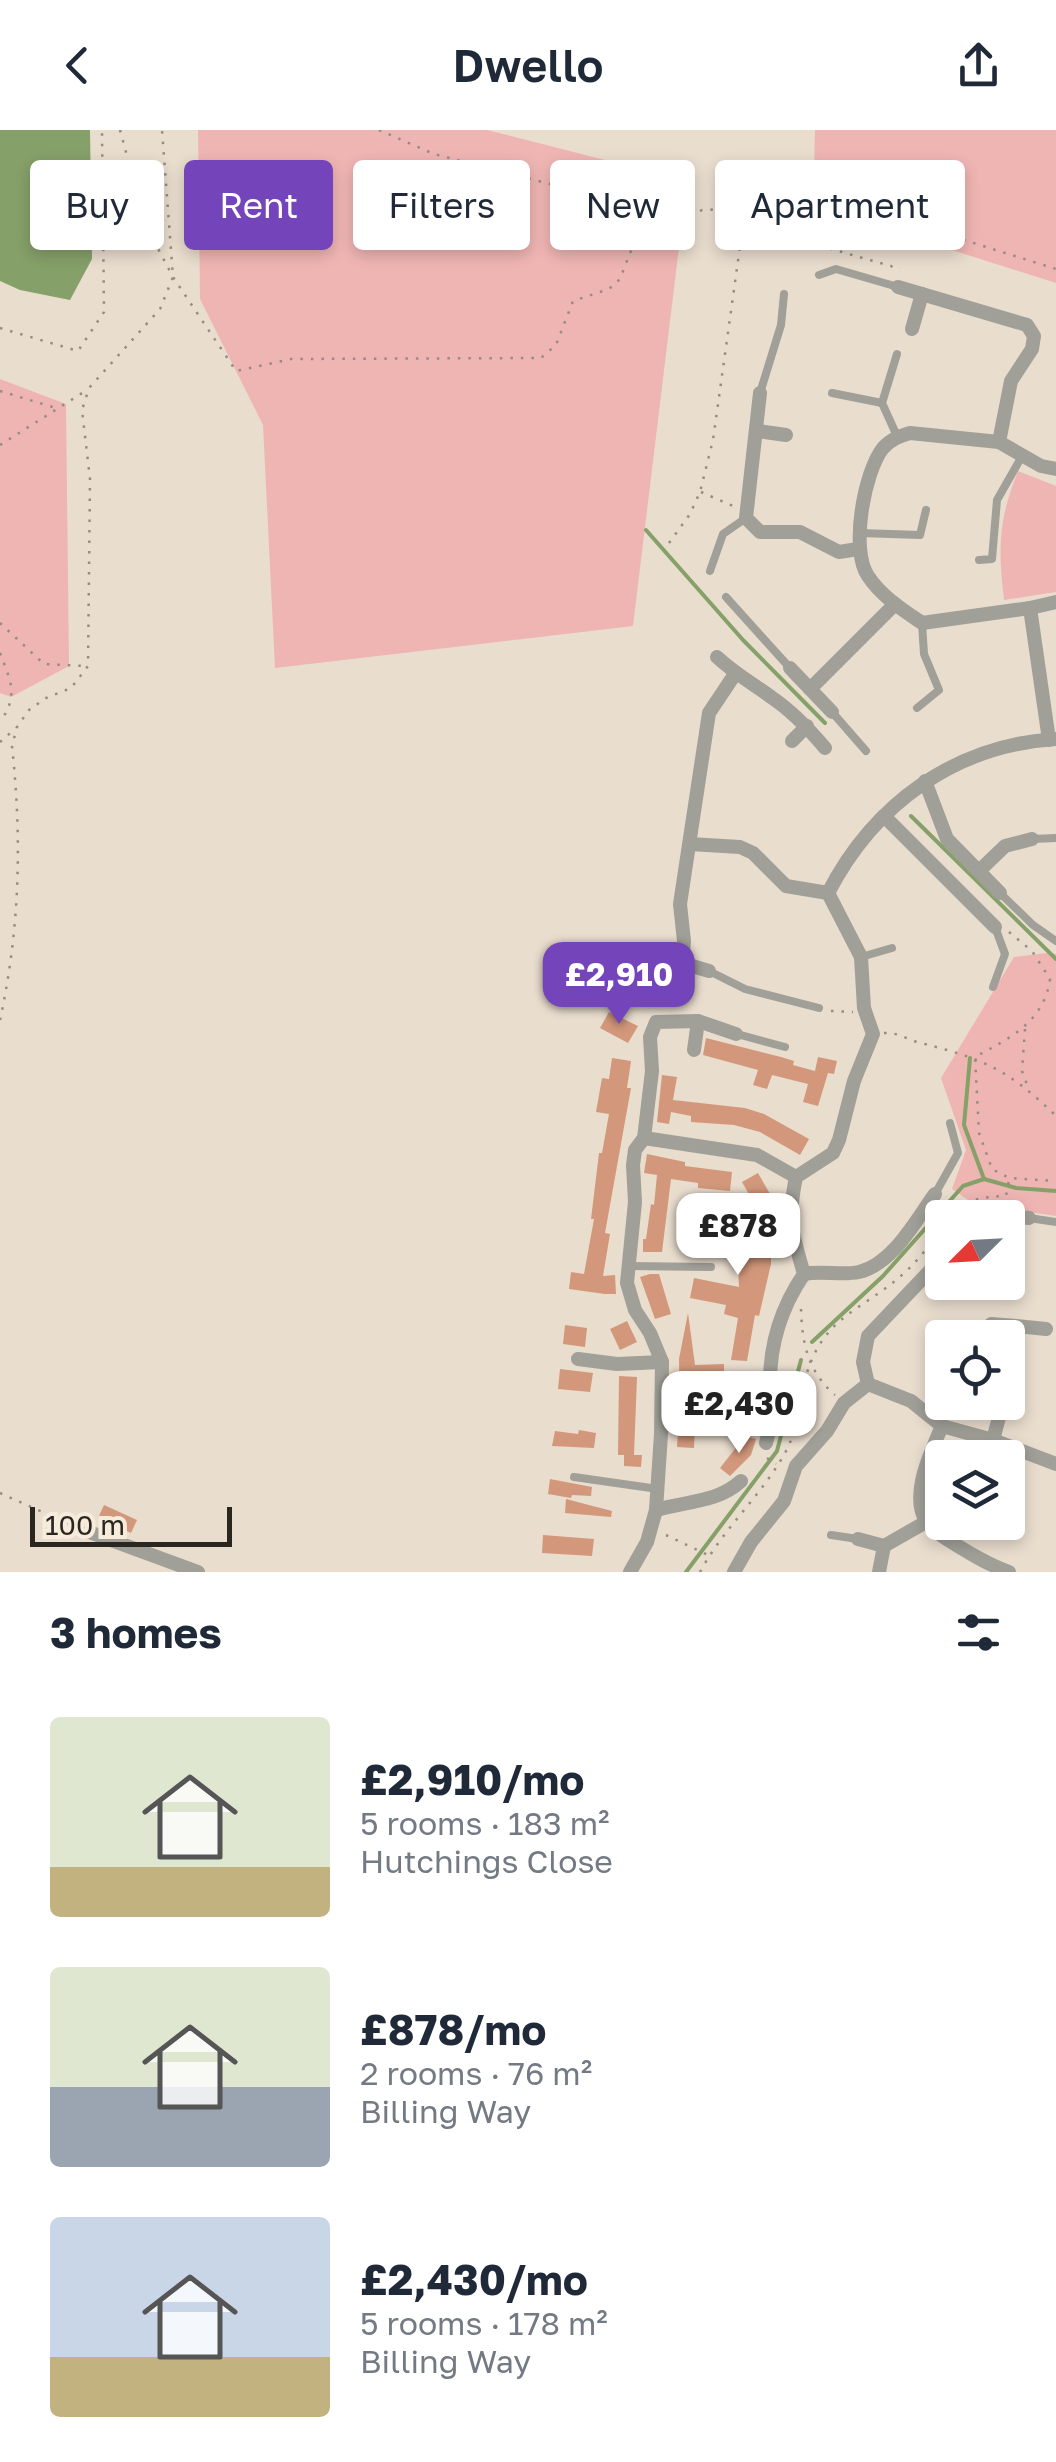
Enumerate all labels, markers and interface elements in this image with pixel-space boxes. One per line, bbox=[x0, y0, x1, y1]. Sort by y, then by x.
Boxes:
icon: back bbox=[50, 38, 105, 93]
text: Dwello bbox=[452, 38, 604, 92]
icon: share bbox=[951, 38, 1006, 93]
chip: Buy bbox=[30, 160, 164, 250]
chip: Rent bbox=[184, 160, 333, 250]
chip: Filters bbox=[353, 160, 530, 250]
chip: New bbox=[550, 160, 695, 250]
chip: Apartment bbox=[715, 160, 965, 250]
pin: £2,910 bbox=[538, 942, 700, 1027]
text: £2,910 bbox=[565, 955, 673, 993]
pin: £878 bbox=[679, 1193, 797, 1278]
north arrow bbox=[925, 1200, 1025, 1300]
map controls bbox=[925, 1200, 1025, 1540]
text: £878 bbox=[698, 1206, 778, 1244]
button: locate bbox=[925, 1320, 1025, 1420]
pin: £2,430 bbox=[658, 1371, 820, 1456]
text: £2,430 bbox=[683, 1384, 795, 1422]
button: layers bbox=[925, 1440, 1025, 1540]
scale bar bbox=[30, 1502, 232, 1546]
text: 100 m bbox=[45, 1508, 125, 1541]
icon: filters bbox=[951, 1605, 1006, 1660]
text: 3 homes bbox=[50, 1607, 222, 1657]
text: £2,910/mo bbox=[360, 1754, 585, 1804]
icon: home bbox=[130, 1757, 250, 1877]
text: 5 rooms · 183 m² bbox=[360, 1804, 610, 1842]
text: Hutchings Close bbox=[360, 1842, 613, 1880]
text: £878/mo bbox=[360, 2004, 546, 2054]
icon: home bbox=[130, 2007, 250, 2127]
text: 2 rooms · 76 m² bbox=[360, 2054, 592, 2092]
text: Billing Way bbox=[360, 2092, 531, 2130]
text: £2,430/mo bbox=[360, 2254, 588, 2304]
icon: home bbox=[130, 2257, 250, 2377]
text: 5 rooms · 178 m² bbox=[360, 2304, 608, 2342]
text: Billing Way bbox=[360, 2342, 531, 2380]

